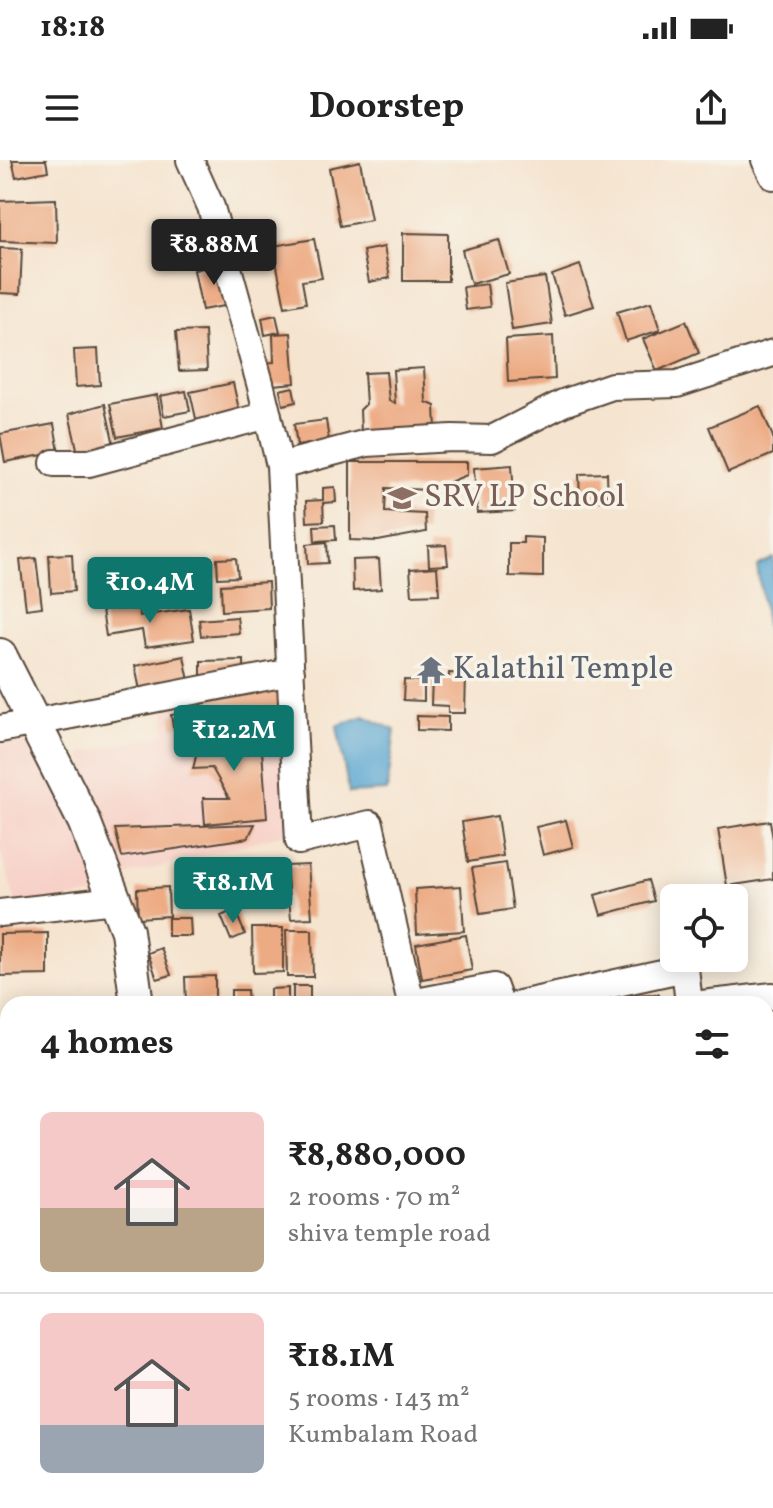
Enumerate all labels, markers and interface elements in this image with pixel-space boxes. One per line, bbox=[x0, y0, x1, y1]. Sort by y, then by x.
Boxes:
text: 18:18 bbox=[40, 7, 105, 49]
text: Doorstep bbox=[309, 83, 464, 133]
icon: menu bbox=[40, 86, 84, 130]
icon: share bbox=[689, 86, 733, 130]
pin: ₹8.88M bbox=[149, 219, 279, 287]
text: ₹8.88M bbox=[169, 227, 259, 263]
place label: SRV LP School bbox=[424, 476, 625, 520]
school or university icon: SRV LP School bbox=[387, 483, 417, 513]
pin: ₹10.4M bbox=[85, 557, 215, 625]
text: ₹10.4M bbox=[105, 565, 195, 601]
place label: Kalathil Temple bbox=[453, 648, 673, 692]
temple icon: Kalathil Temple bbox=[416, 655, 446, 685]
pin: ₹12.2M bbox=[169, 705, 299, 773]
text: ₹12.2M bbox=[192, 713, 276, 749]
pin: ₹18.1M bbox=[168, 857, 298, 925]
text: ₹18.1M bbox=[192, 865, 274, 901]
map controls bbox=[660, 884, 748, 972]
button: locate bbox=[660, 884, 748, 972]
text: 4 homes bbox=[40, 1021, 174, 1068]
icon: filters bbox=[690, 1022, 734, 1066]
text: ₹8,880,000 bbox=[288, 1133, 466, 1180]
icon: home bbox=[104, 1144, 200, 1240]
text: 2 rooms · 70 m² bbox=[288, 1180, 460, 1216]
text: shiva temple road bbox=[288, 1216, 491, 1252]
text: ₹18.1M bbox=[288, 1334, 395, 1381]
icon: home bbox=[104, 1345, 200, 1441]
text: 5 rooms · 143 m² bbox=[288, 1381, 470, 1417]
text: Kumbalam Road bbox=[288, 1417, 478, 1453]

